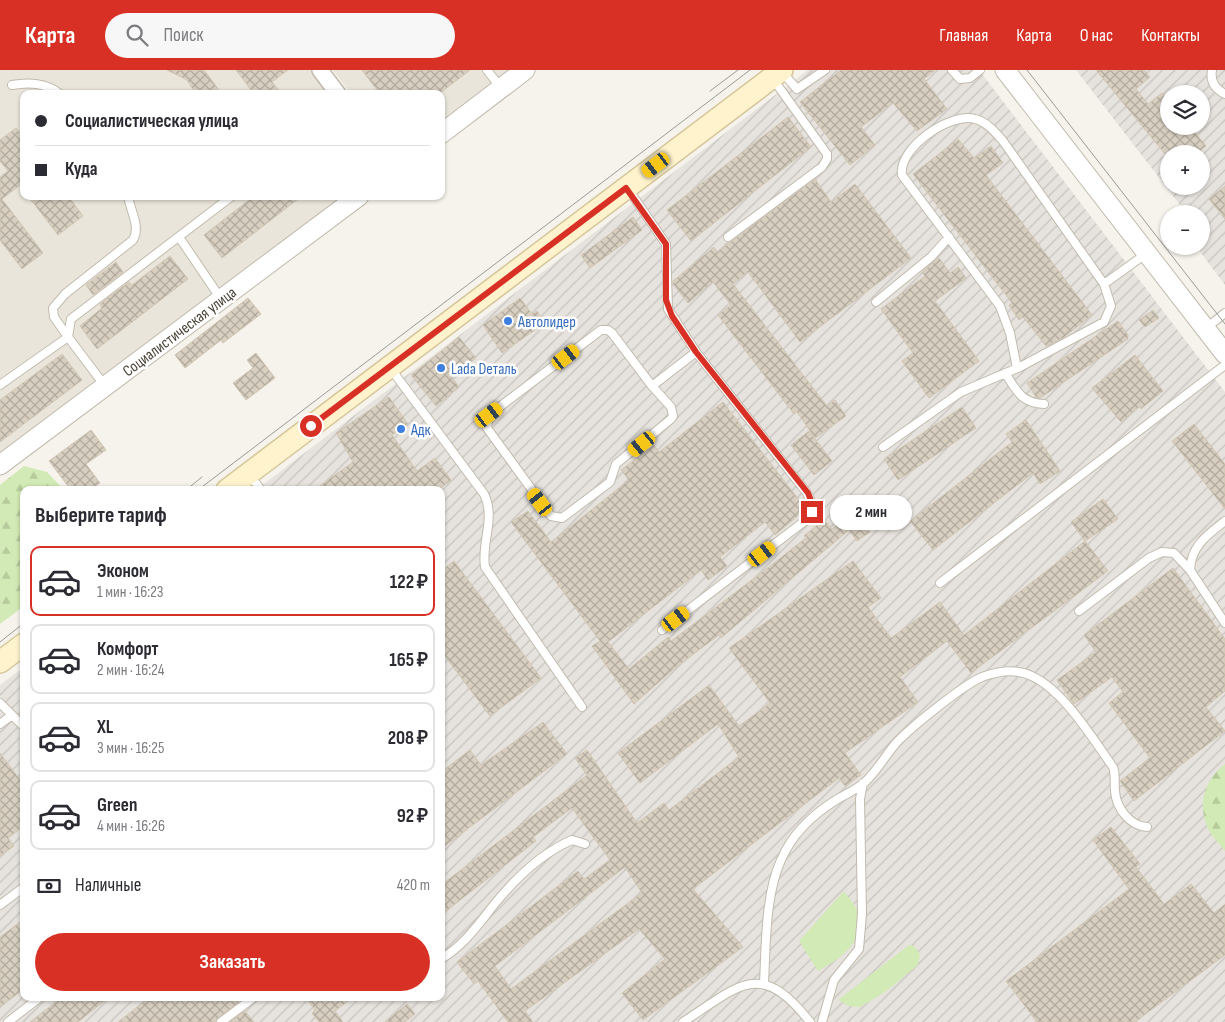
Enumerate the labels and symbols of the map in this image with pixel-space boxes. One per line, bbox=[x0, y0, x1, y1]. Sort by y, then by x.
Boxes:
car bbox=[639, 150, 672, 180]
street label: Социалистическая улица bbox=[119, 283, 240, 381]
place label: Автолидер bbox=[517, 313, 576, 332]
marker: Автолидер bbox=[502, 315, 514, 327]
car bbox=[549, 342, 582, 372]
place label: Lada Dеталь bbox=[451, 360, 517, 379]
marker: Lada Dеталь bbox=[435, 362, 447, 374]
car bbox=[472, 400, 505, 430]
route start bbox=[300, 415, 322, 437]
place label: Адк bbox=[410, 421, 431, 440]
marker: Адк bbox=[395, 423, 407, 435]
car bbox=[625, 429, 658, 459]
car bbox=[524, 486, 555, 518]
callout: 2 мин bbox=[830, 494, 912, 530]
route end bbox=[801, 501, 823, 523]
car bbox=[745, 539, 778, 569]
car bbox=[659, 604, 692, 634]

